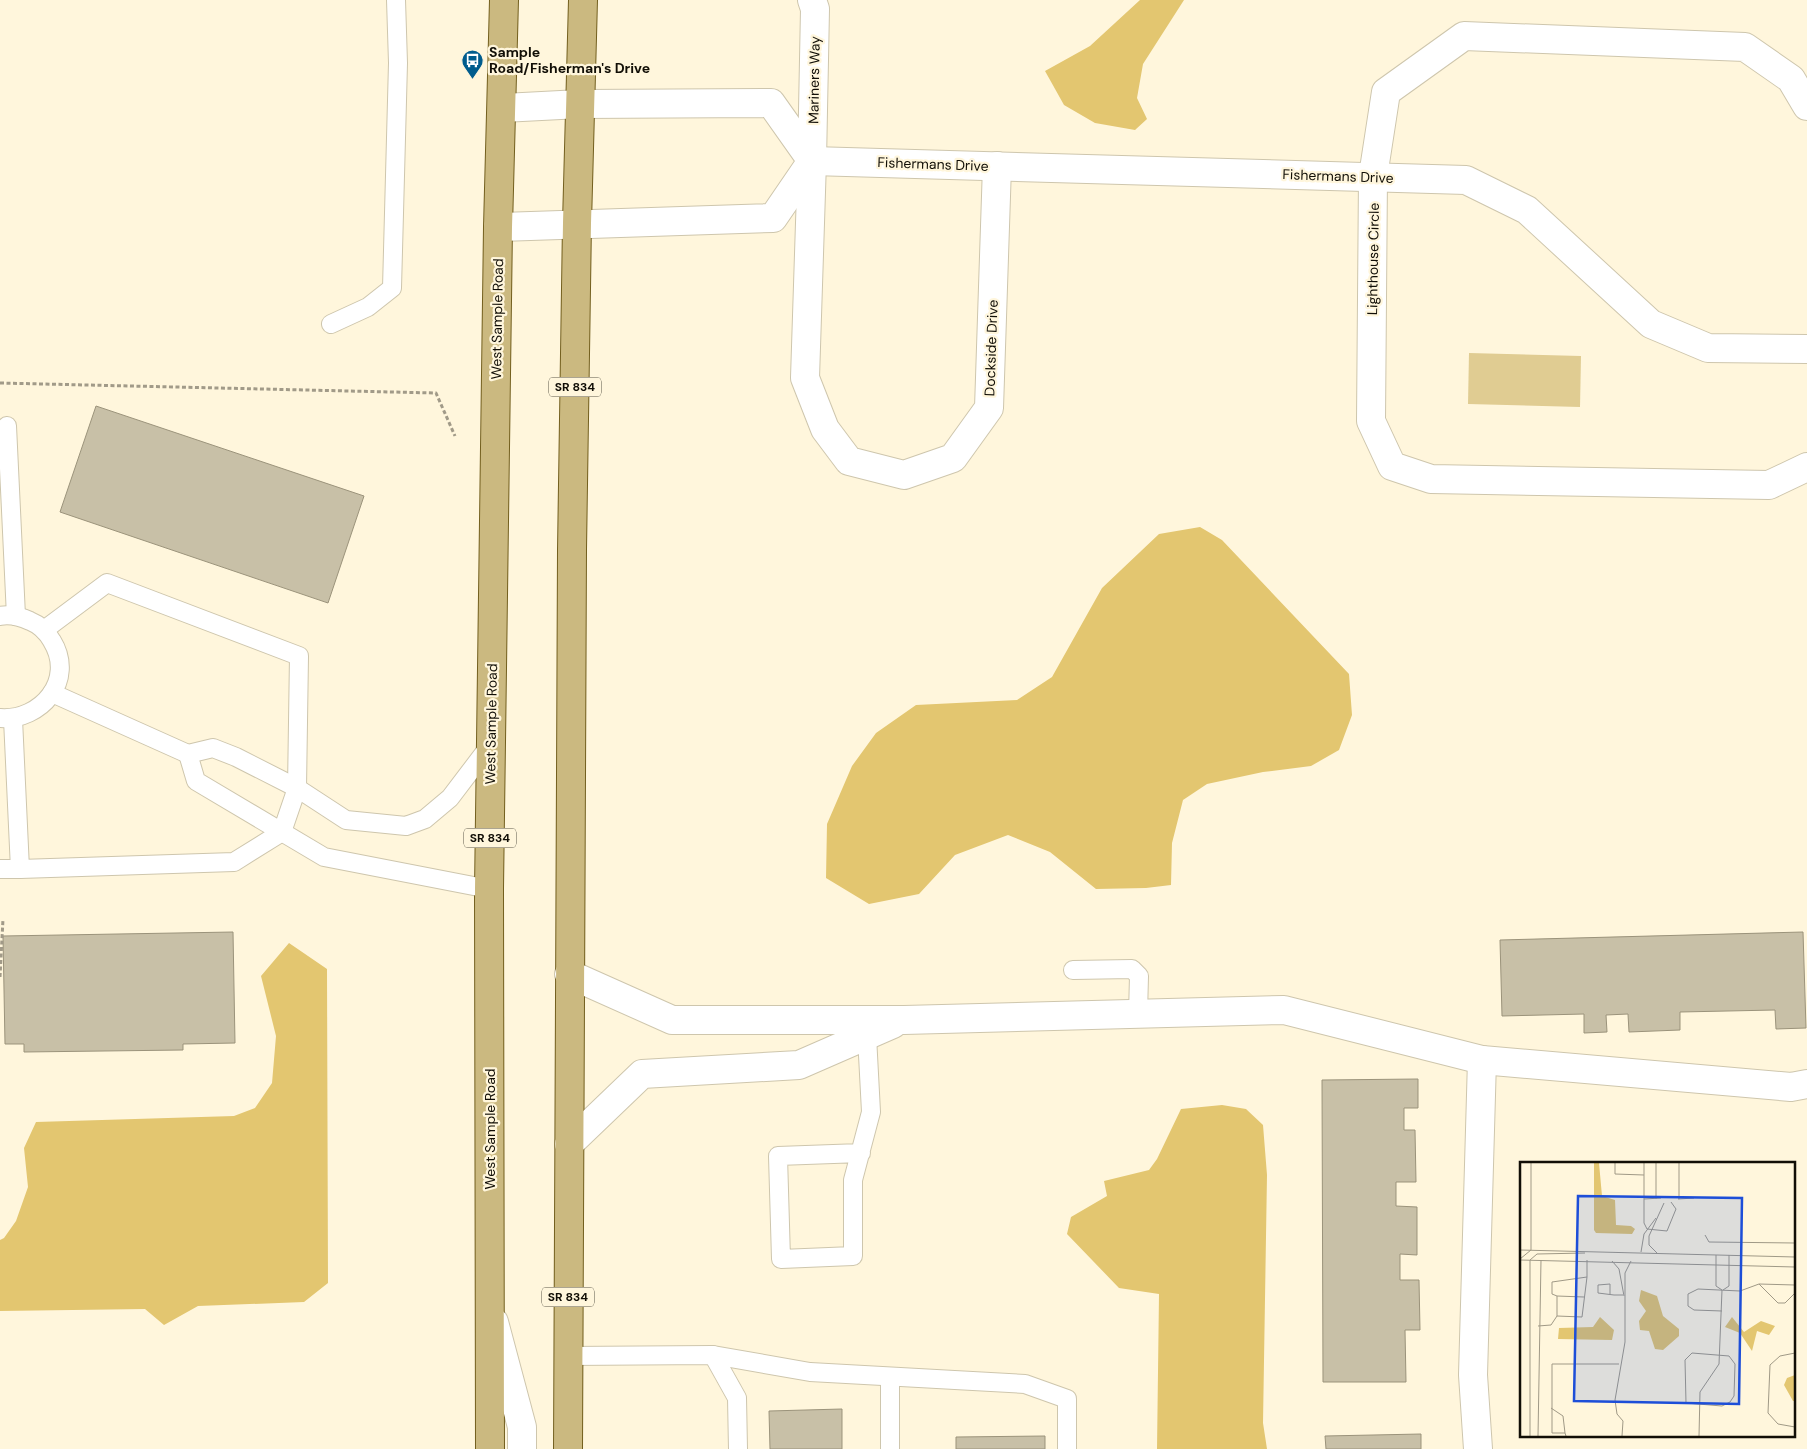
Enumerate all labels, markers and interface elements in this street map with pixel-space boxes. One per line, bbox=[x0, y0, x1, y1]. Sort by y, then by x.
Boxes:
street label: Mariners Way bbox=[804, 36, 824, 124]
place label: Sample Road/Fisherman's Drive bbox=[489, 43, 650, 77]
bus stop icon: Sample Road/Fisherman's Drive bbox=[461, 48, 485, 79]
street label: Fishermans Drive bbox=[877, 153, 989, 175]
street label: Fishermans Drive bbox=[1282, 165, 1394, 187]
street label: Lighthouse Circle bbox=[1363, 203, 1383, 315]
street label: West Sample Road bbox=[487, 258, 507, 380]
street label: Dockside Drive bbox=[980, 299, 1002, 397]
road number: SR 834 bbox=[549, 378, 601, 397]
street label: West Sample Road bbox=[481, 663, 501, 785]
road number: SR 834 bbox=[464, 828, 516, 848]
street label: West Sample Road bbox=[481, 1068, 499, 1190]
inset map bbox=[1520, 1162, 1794, 1436]
road number: SR 834 bbox=[542, 1288, 594, 1306]

